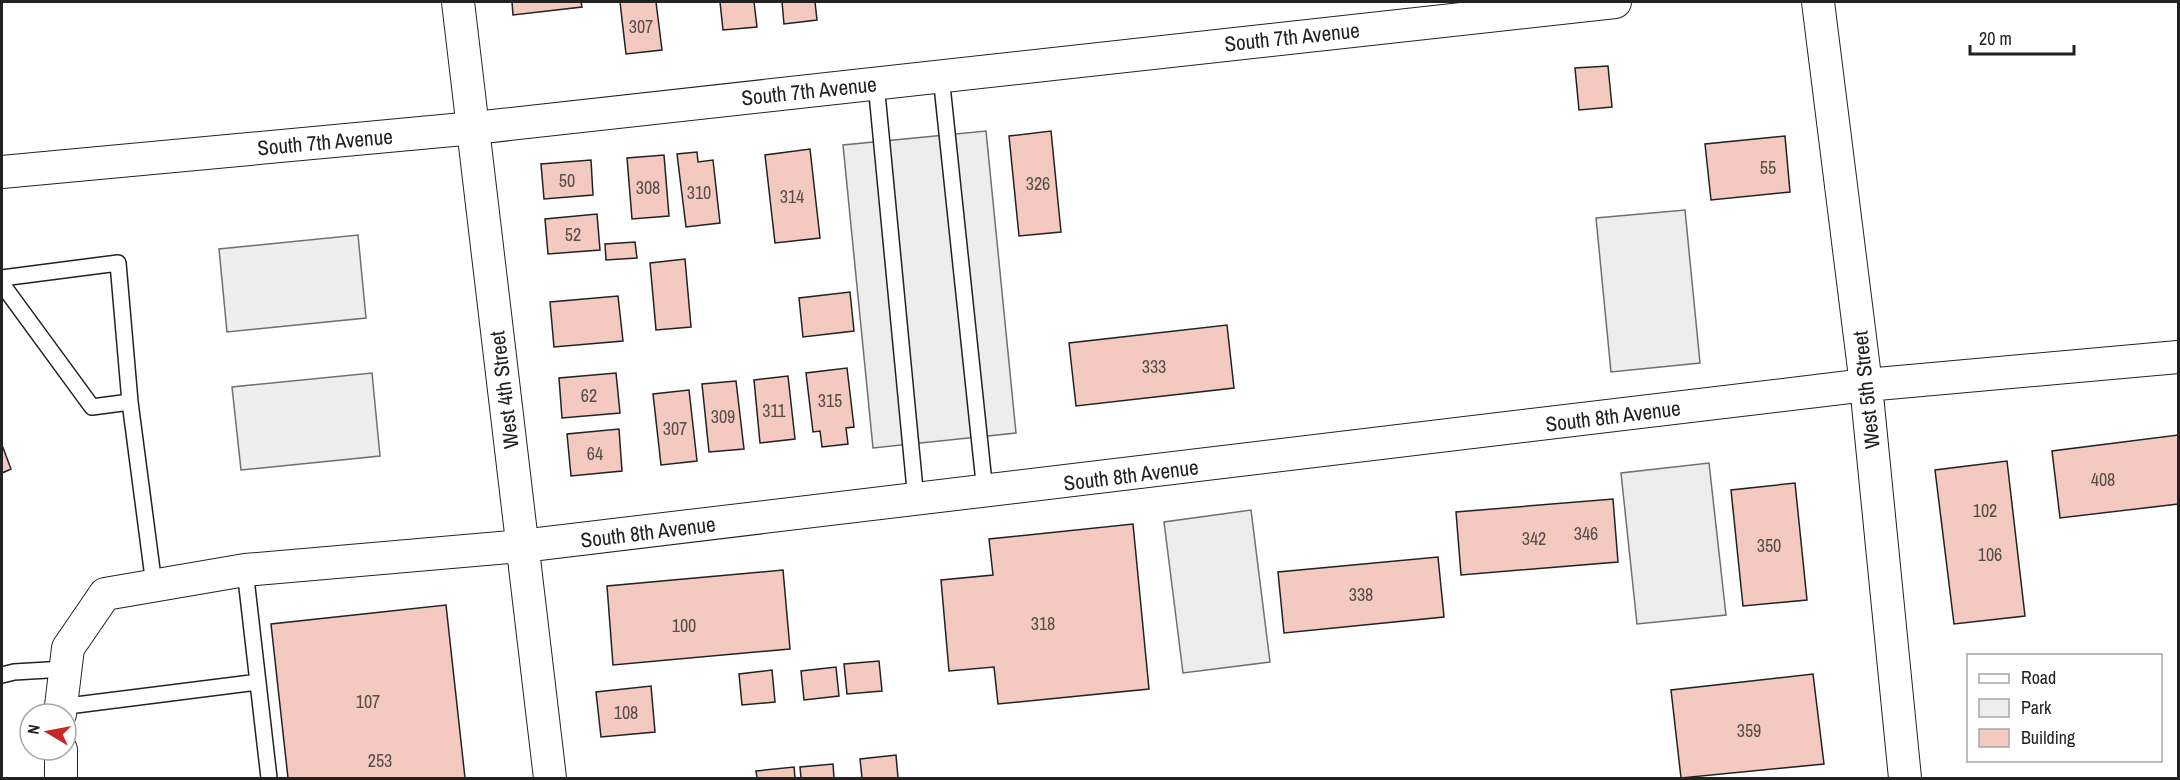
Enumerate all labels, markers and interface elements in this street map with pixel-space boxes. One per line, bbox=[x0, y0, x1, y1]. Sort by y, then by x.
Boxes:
house number: 307 bbox=[629, 14, 653, 39]
street label: South 7th Avenue bbox=[1223, 15, 1361, 59]
scale bar bbox=[1970, 18, 2074, 56]
text: 20 m bbox=[1979, 26, 2012, 51]
street label: South 7th Avenue bbox=[740, 69, 878, 113]
street label: South 7th Avenue bbox=[256, 122, 394, 162]
house number: 55 bbox=[1760, 155, 1776, 180]
house number: 50 bbox=[559, 168, 575, 193]
house number: 326 bbox=[1026, 171, 1050, 196]
house number: 308 bbox=[636, 175, 660, 200]
house number: 310 bbox=[687, 180, 711, 205]
house number: 314 bbox=[780, 184, 804, 209]
house number: 52 bbox=[565, 222, 581, 247]
street label: West 4th Street bbox=[482, 329, 526, 451]
street label: West 5th Street bbox=[1845, 329, 1887, 450]
house number: 333 bbox=[1142, 354, 1166, 379]
house number: 62 bbox=[581, 383, 597, 408]
house number: 315 bbox=[818, 388, 842, 413]
street label: South 8th Avenue bbox=[1544, 393, 1682, 439]
house number: 311 bbox=[762, 398, 787, 423]
house number: 309 bbox=[711, 404, 735, 429]
house number: 307 bbox=[663, 416, 687, 441]
house number: 64 bbox=[587, 441, 603, 466]
street label: South 8th Avenue bbox=[1062, 452, 1200, 498]
house number: 408 bbox=[2091, 467, 2115, 492]
house number: 102 bbox=[1973, 498, 1997, 523]
street label: South 8th Avenue bbox=[579, 509, 717, 555]
house number: 346 bbox=[1574, 521, 1598, 546]
house number: 342 bbox=[1522, 526, 1546, 551]
house number: 350 bbox=[1757, 533, 1781, 558]
house number: 106 bbox=[1978, 542, 2002, 567]
house number: 338 bbox=[1349, 582, 1373, 607]
house number: 318 bbox=[1031, 611, 1055, 636]
house number: 100 bbox=[672, 613, 696, 638]
legend bbox=[1967, 654, 2162, 762]
text: Road bbox=[2021, 665, 2056, 690]
house number: 107 bbox=[356, 689, 380, 714]
text: Park bbox=[2021, 695, 2052, 720]
house number: 108 bbox=[614, 700, 638, 725]
north arrow bbox=[18, 702, 78, 762]
house number: 359 bbox=[1737, 718, 1761, 743]
text: N bbox=[22, 723, 45, 736]
text: Building bbox=[2021, 725, 2076, 750]
house number: 253 bbox=[368, 748, 392, 773]

